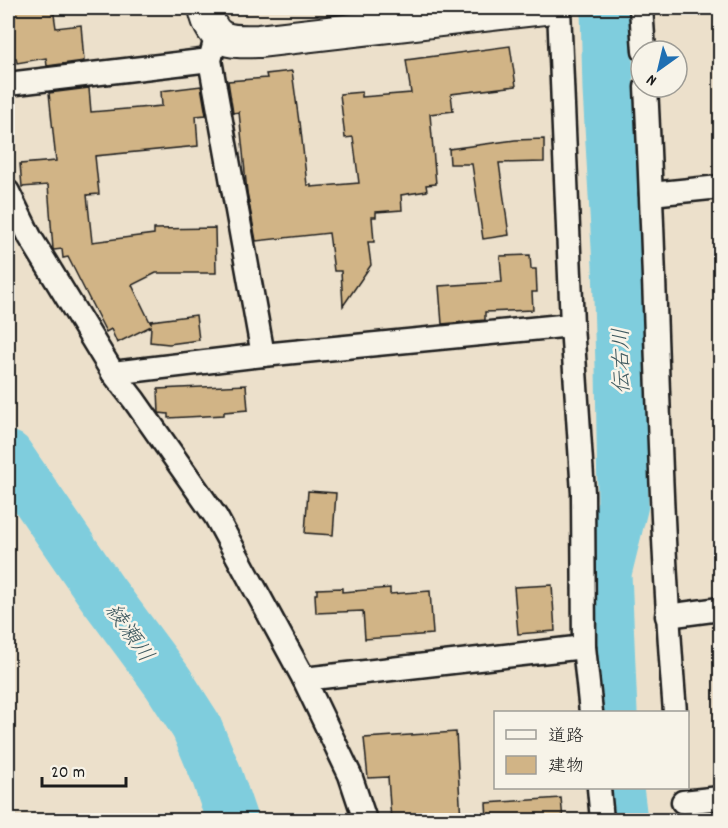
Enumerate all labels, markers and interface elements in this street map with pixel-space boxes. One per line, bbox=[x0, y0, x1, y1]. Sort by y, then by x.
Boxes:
north arrow bbox=[629, 39, 689, 99]
text: N bbox=[642, 68, 662, 91]
water label: 伝右川 bbox=[607, 328, 640, 394]
water label: 綾瀬川 bbox=[97, 598, 160, 670]
legend bbox=[494, 711, 689, 789]
text: 道路 bbox=[548, 725, 584, 750]
scale bar bbox=[42, 750, 126, 788]
text: 建物 bbox=[548, 755, 584, 780]
text: 20 m bbox=[51, 761, 85, 786]

